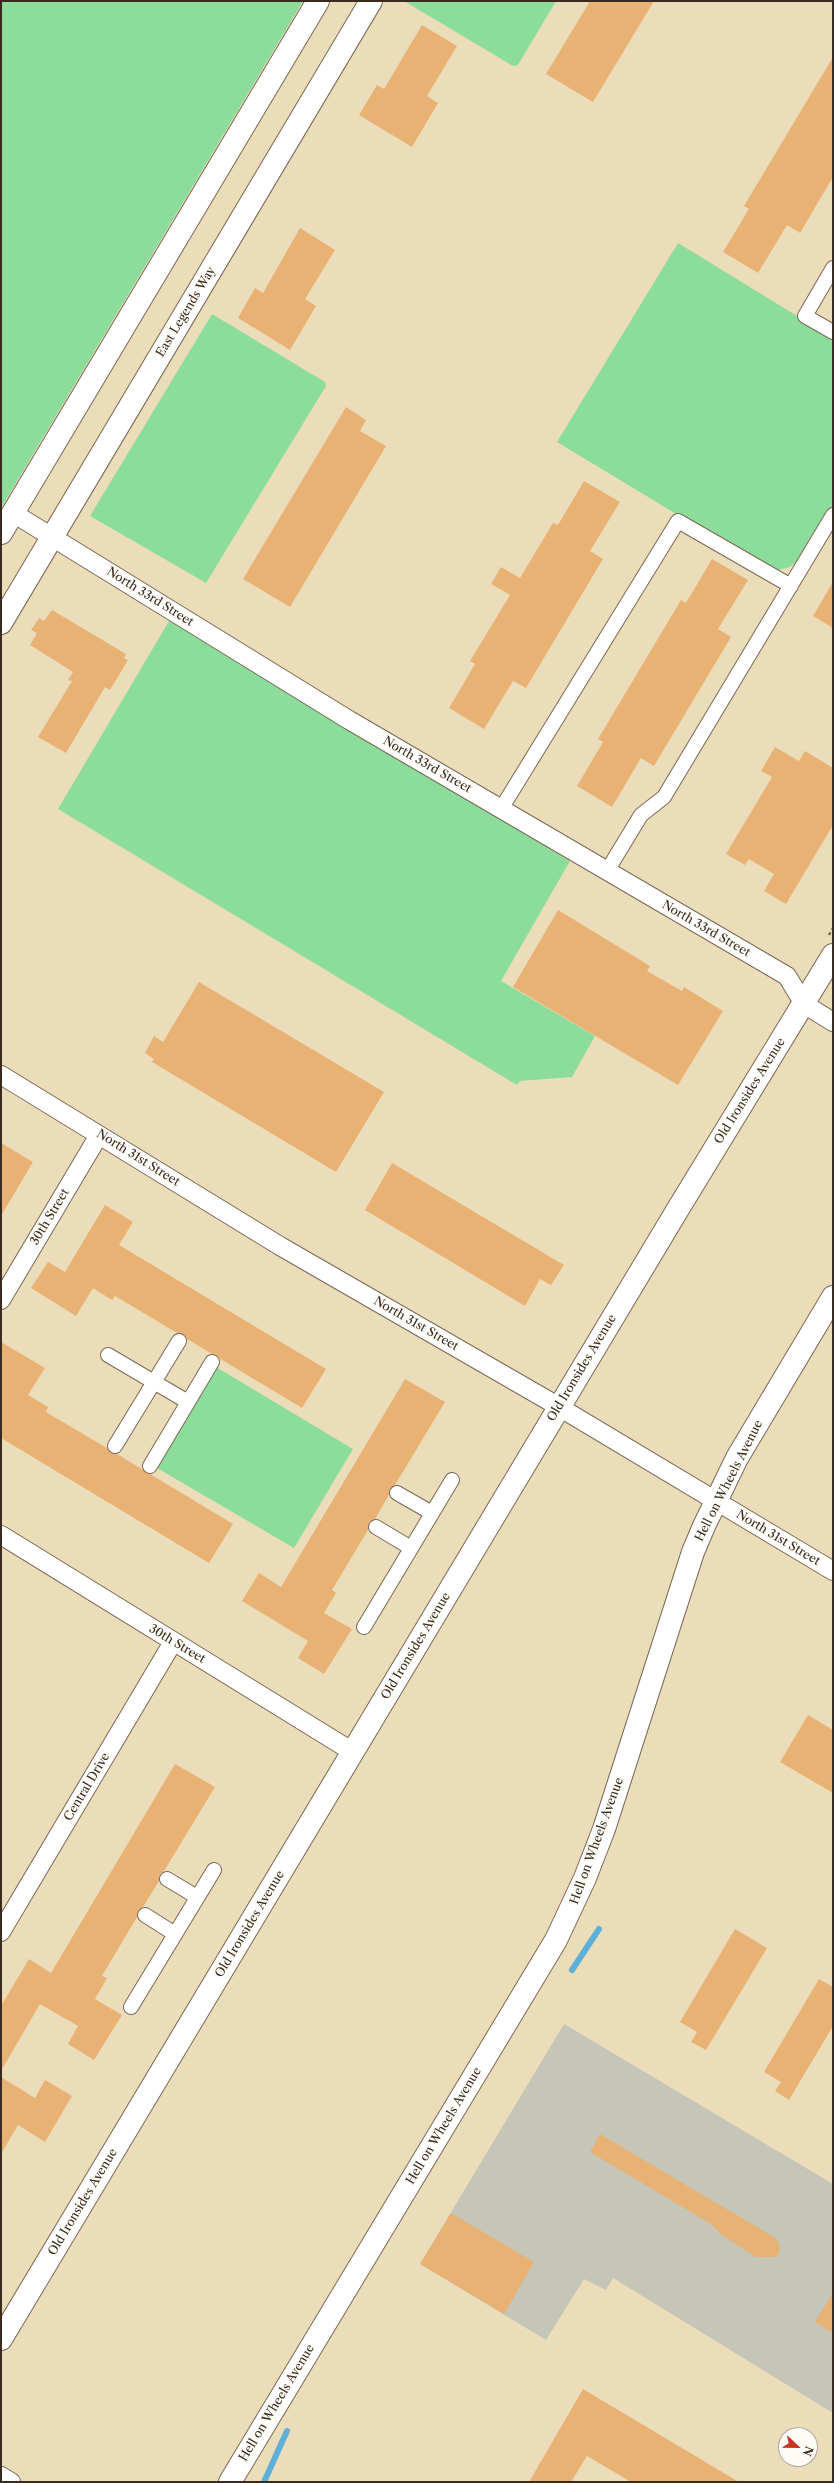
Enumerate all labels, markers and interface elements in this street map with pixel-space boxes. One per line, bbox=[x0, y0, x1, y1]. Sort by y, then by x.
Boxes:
street label: East Legends Way bbox=[153, 264, 219, 360]
street label: North 33rd Street bbox=[104, 565, 196, 629]
street label: North 33rd Street bbox=[380, 734, 474, 796]
street label: North 33rd Street bbox=[659, 898, 753, 960]
street label: Old Ironsides Avenue bbox=[712, 1035, 788, 1147]
street label: North 31st Street bbox=[94, 1127, 182, 1189]
street label: 30th Street bbox=[28, 1186, 72, 1248]
street label: North 31st Street bbox=[371, 1294, 461, 1354]
street label: Old Ironsides Avenue bbox=[544, 1312, 620, 1424]
street label: Hell on Wheels Avenue bbox=[692, 1418, 766, 1544]
street label: North 31st Street bbox=[733, 1507, 823, 1569]
street label: Old Ironsides Avenue bbox=[378, 1590, 454, 1702]
street label: 30th Street bbox=[146, 1622, 208, 1666]
street label: Central Drive bbox=[61, 1750, 113, 1824]
street label: Hell on Wheels Avenue bbox=[567, 1776, 627, 1906]
street label: Old Ironsides Avenue bbox=[212, 1868, 288, 1980]
street label: Hell on Wheels Avenue bbox=[403, 2065, 485, 2187]
street label: Old Ironsides Avenue bbox=[45, 2146, 121, 2258]
street label: Hell on Wheels Avenue bbox=[236, 2342, 318, 2464]
north arrow bbox=[778, 2427, 818, 2467]
text: N bbox=[800, 2444, 816, 2458]

